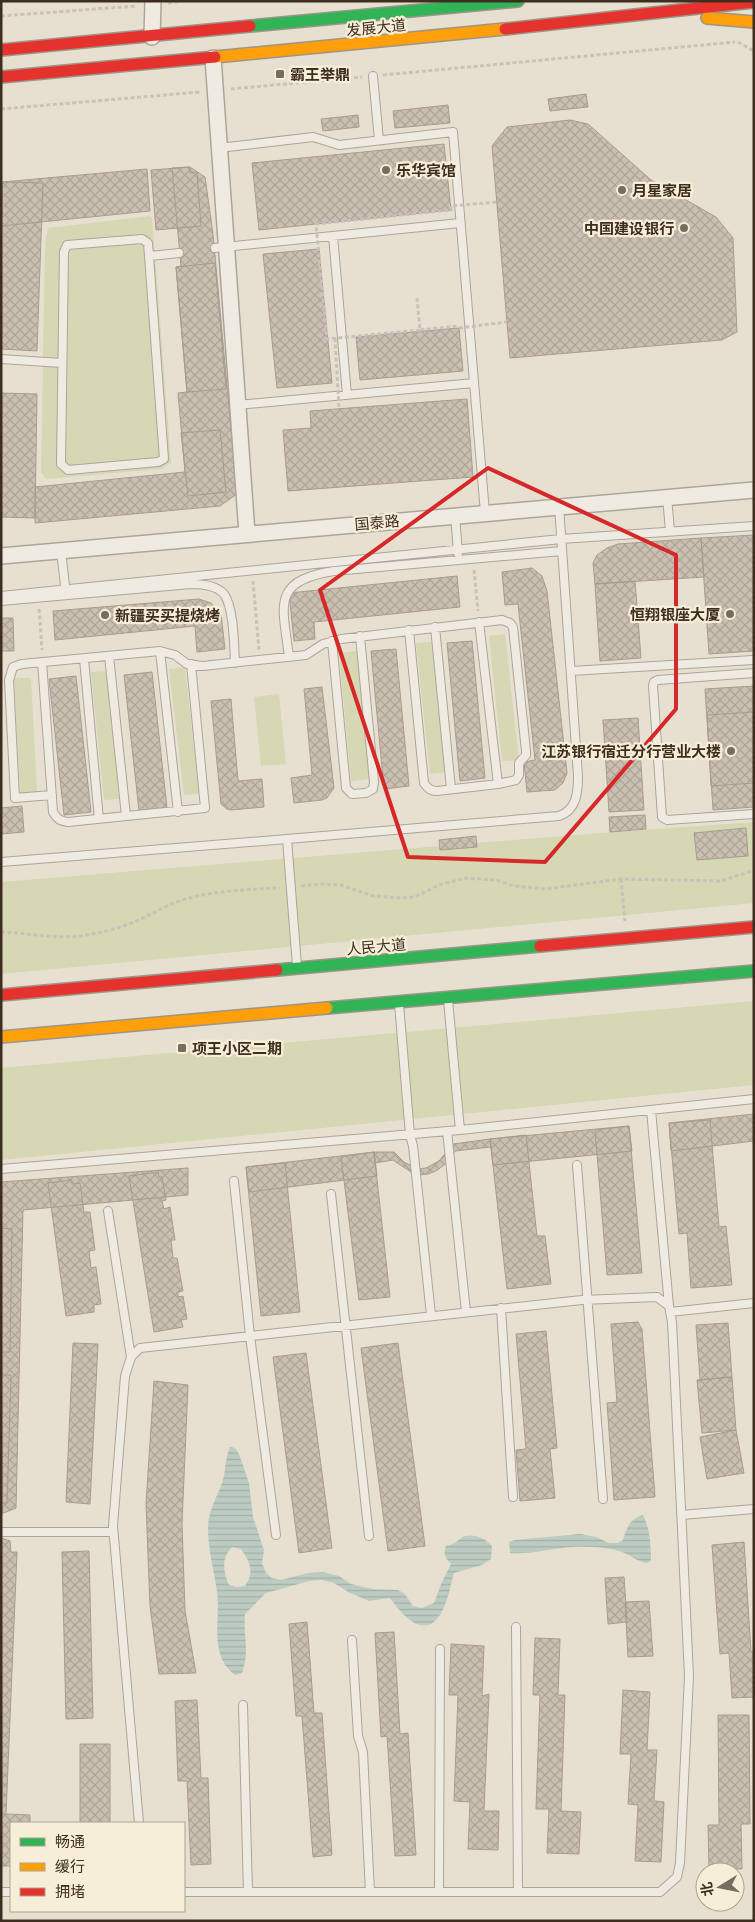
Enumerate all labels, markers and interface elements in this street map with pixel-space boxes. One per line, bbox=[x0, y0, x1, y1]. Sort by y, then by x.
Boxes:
street label: 发展大道 bbox=[345, 14, 407, 40]
place label: 霸王举鼎 bbox=[290, 64, 350, 84]
marker: 霸王举鼎 bbox=[274, 68, 286, 80]
place label: 乐华宾馆 bbox=[396, 160, 456, 180]
marker: 乐华宾馆 bbox=[380, 164, 392, 176]
place label: 月星家居 bbox=[632, 180, 692, 200]
marker: 月星家居 bbox=[616, 184, 628, 196]
place label: 中国建设银行 bbox=[584, 218, 674, 238]
marker: 中国建设银行 bbox=[678, 222, 690, 234]
street label: 国泰路 bbox=[354, 510, 400, 534]
place label: 恒翔银座大厦 bbox=[630, 604, 720, 624]
place label: 新疆买买提烧烤 bbox=[115, 605, 220, 625]
marker: 恒翔银座大厦 bbox=[724, 608, 736, 620]
marker: 新疆买买提烧烤 bbox=[99, 609, 111, 621]
place label: 江苏银行宿迁分行营业大楼 bbox=[541, 741, 721, 761]
marker: 江苏银行宿迁分行营业大楼 bbox=[725, 745, 737, 757]
street label: 人民大道 bbox=[345, 933, 407, 959]
place label: 项王小区二期 bbox=[192, 1038, 282, 1058]
marker: 项王小区二期 bbox=[176, 1042, 188, 1054]
legend bbox=[10, 1822, 185, 1912]
text: 畅通 bbox=[55, 1831, 85, 1851]
text: 缓行 bbox=[55, 1856, 85, 1876]
north arrow bbox=[695, 1862, 745, 1912]
text: 拥堵 bbox=[55, 1881, 85, 1901]
text: 北 bbox=[696, 1881, 717, 1898]

